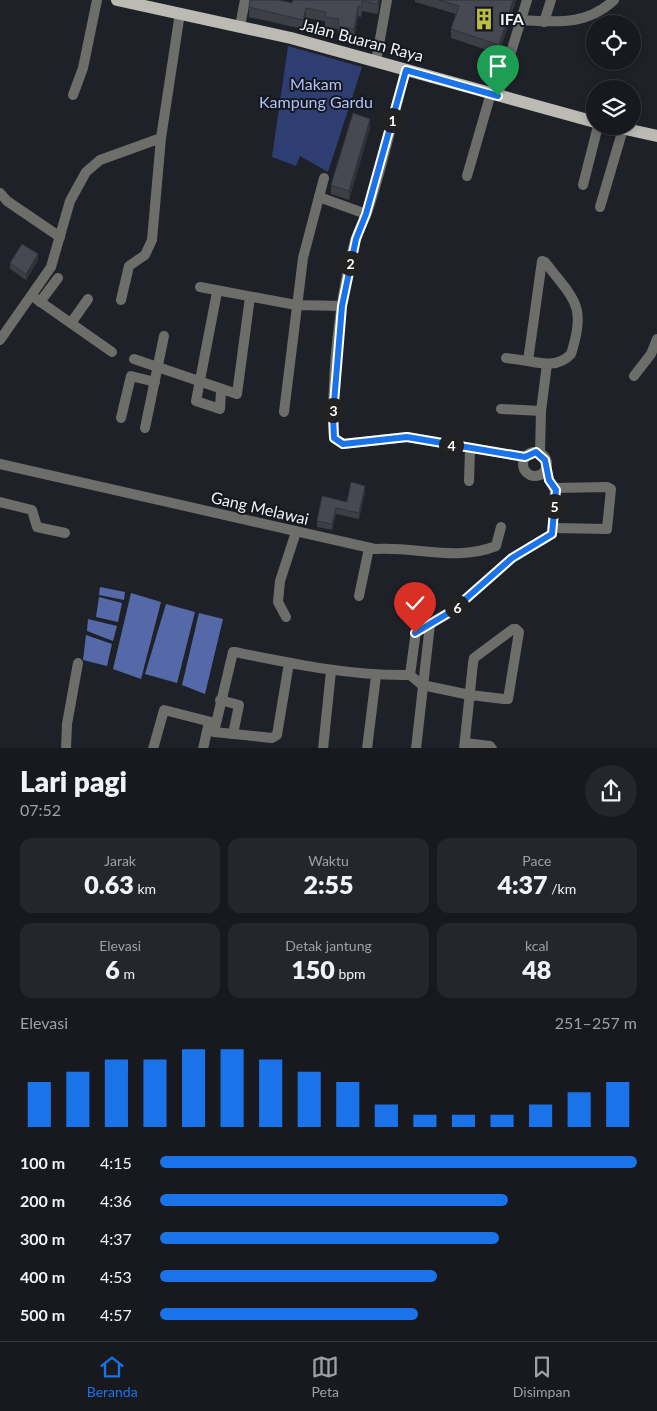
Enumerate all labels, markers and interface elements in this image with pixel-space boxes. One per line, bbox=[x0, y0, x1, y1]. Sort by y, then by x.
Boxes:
building icon: IFA bbox=[471, 6, 497, 32]
place label: IFA bbox=[500, 9, 525, 28]
street label: Jalan Buaran Raya bbox=[299, 14, 426, 65]
map controls bbox=[586, 15, 641, 135]
button: locate bbox=[586, 15, 641, 70]
pin bbox=[477, 45, 519, 96]
icon: arrive bbox=[484, 52, 512, 80]
park label: Makam Kampung Gardu bbox=[259, 74, 373, 111]
button: layers bbox=[586, 80, 641, 135]
pin: 1 bbox=[380, 108, 404, 132]
text: 1 bbox=[388, 112, 397, 129]
pin: 2 bbox=[338, 250, 362, 276]
text: 2 bbox=[346, 255, 355, 272]
pin: 3 bbox=[320, 398, 346, 422]
text: 3 bbox=[329, 402, 338, 419]
pin: 4 bbox=[438, 432, 464, 458]
text: 4 bbox=[447, 437, 456, 454]
street label: Gang Melawai bbox=[209, 487, 311, 528]
pin: 5 bbox=[542, 494, 566, 518]
text: 5 bbox=[550, 498, 559, 515]
pin bbox=[394, 582, 436, 633]
icon: check bbox=[401, 589, 429, 617]
pin: 6 bbox=[444, 594, 470, 620]
text: 6 bbox=[453, 599, 462, 616]
text: Lari pagi bbox=[20, 764, 127, 798]
button: share bbox=[585, 765, 637, 817]
text: 07:52 bbox=[20, 800, 61, 819]
text: Jarak bbox=[104, 852, 136, 869]
text: Waktu bbox=[308, 852, 349, 869]
text: Pace bbox=[522, 852, 551, 869]
text: 0.63 bbox=[84, 869, 134, 899]
text: 2:55 bbox=[303, 869, 354, 899]
text: 4:37 bbox=[497, 869, 548, 899]
text: km bbox=[134, 880, 156, 897]
text: /km bbox=[548, 880, 576, 897]
text: Elevasi bbox=[99, 937, 141, 954]
text: Detak jantung bbox=[285, 937, 372, 954]
text: kcal bbox=[525, 937, 549, 954]
text: 6 bbox=[105, 954, 120, 984]
text: 150 bbox=[291, 954, 335, 984]
text: 48 bbox=[522, 954, 551, 984]
text: m bbox=[120, 965, 135, 982]
text: bpm bbox=[335, 965, 366, 982]
text: Elevasi bbox=[20, 1013, 68, 1032]
text: 251–257 m bbox=[555, 1013, 637, 1032]
text: 100 m bbox=[20, 1153, 65, 1172]
text: 4:15 bbox=[100, 1153, 132, 1172]
text: 200 m bbox=[20, 1191, 65, 1210]
text: 4:36 bbox=[100, 1191, 132, 1210]
text: 300 m bbox=[20, 1229, 65, 1248]
text: 4:37 bbox=[100, 1229, 132, 1248]
text: 400 m bbox=[20, 1267, 65, 1286]
text: 4:53 bbox=[100, 1267, 132, 1286]
text: 500 m bbox=[20, 1305, 65, 1324]
text: 4:57 bbox=[100, 1305, 132, 1324]
tab: Beranda bbox=[87, 1353, 138, 1400]
tab: Peta bbox=[311, 1353, 339, 1400]
tab: Disimpan bbox=[513, 1353, 570, 1400]

